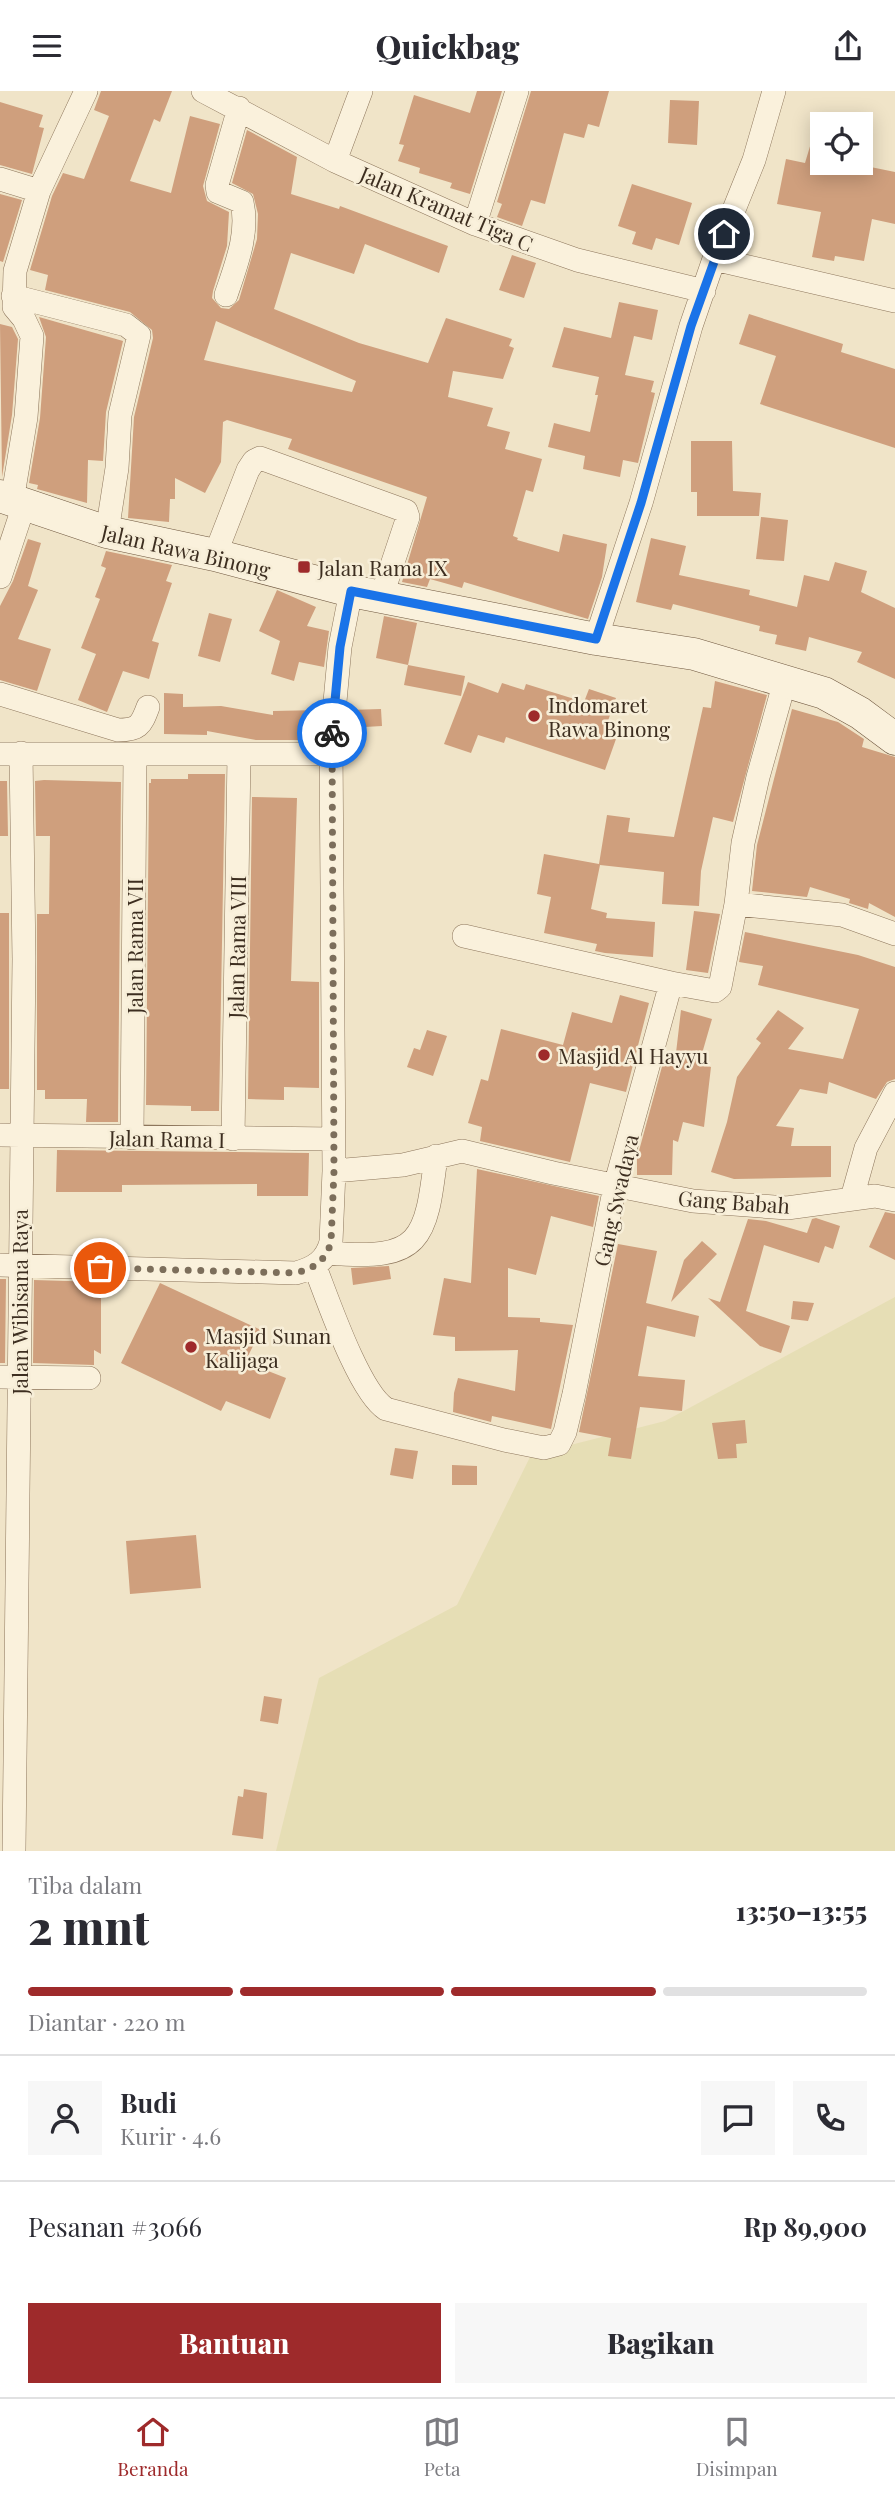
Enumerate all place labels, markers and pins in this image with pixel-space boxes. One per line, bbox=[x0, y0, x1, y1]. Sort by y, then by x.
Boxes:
pin bbox=[694, 204, 754, 264]
place label: Jalan Rama IX bbox=[317, 553, 448, 581]
marker: Jalan Rama IX bbox=[296, 559, 312, 575]
place label: Indomaret Rawa Binong bbox=[548, 690, 670, 742]
marker: Indomaret Rawa Binong bbox=[526, 708, 542, 724]
place label: Masjid Al Hayyu bbox=[558, 1041, 708, 1069]
marker: Masjid Al Hayyu bbox=[536, 1047, 552, 1063]
pin bbox=[70, 1238, 130, 1298]
place label: Masjid Sunan Kalijaga bbox=[205, 1321, 332, 1373]
marker: Masjid Sunan Kalijaga bbox=[183, 1339, 199, 1355]

